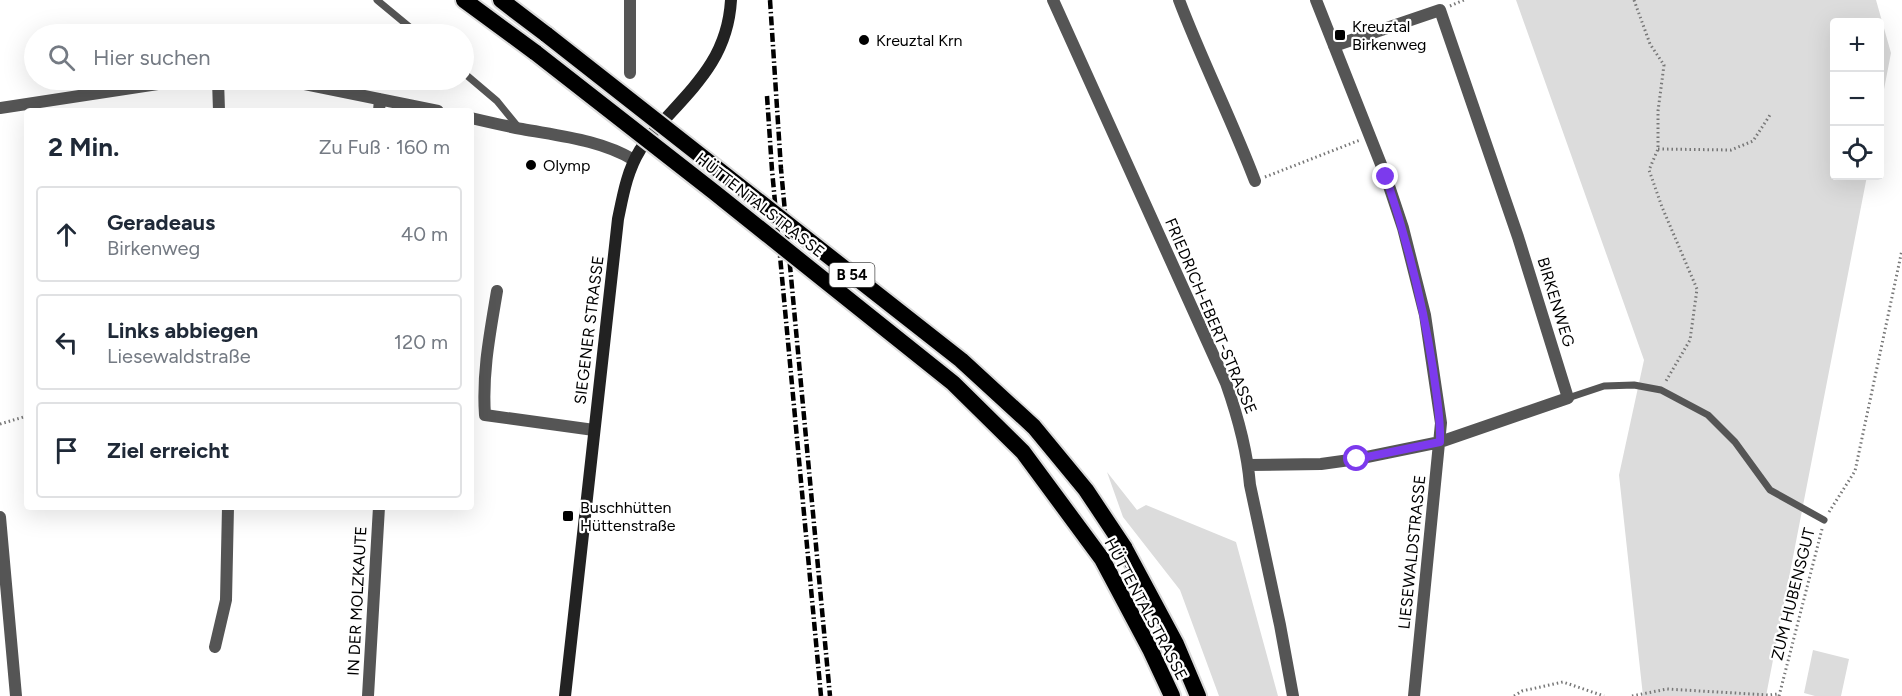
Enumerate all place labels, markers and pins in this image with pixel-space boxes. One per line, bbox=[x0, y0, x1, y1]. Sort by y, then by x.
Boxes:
place label: Kreuztal Birkenweg bbox=[1352, 17, 1427, 54]
marker: Kreuztal Birkenweg bbox=[1333, 28, 1347, 42]
place label: Kreuztal Krn bbox=[876, 31, 962, 50]
marker: Kreuztal Krn bbox=[857, 33, 871, 47]
place label: Olymp bbox=[543, 156, 590, 175]
marker: Olymp bbox=[524, 158, 538, 172]
place label: Buschhütten Hüttenstraße bbox=[580, 498, 676, 535]
marker: Buschhütten Hüttenstraße bbox=[561, 509, 575, 523]

